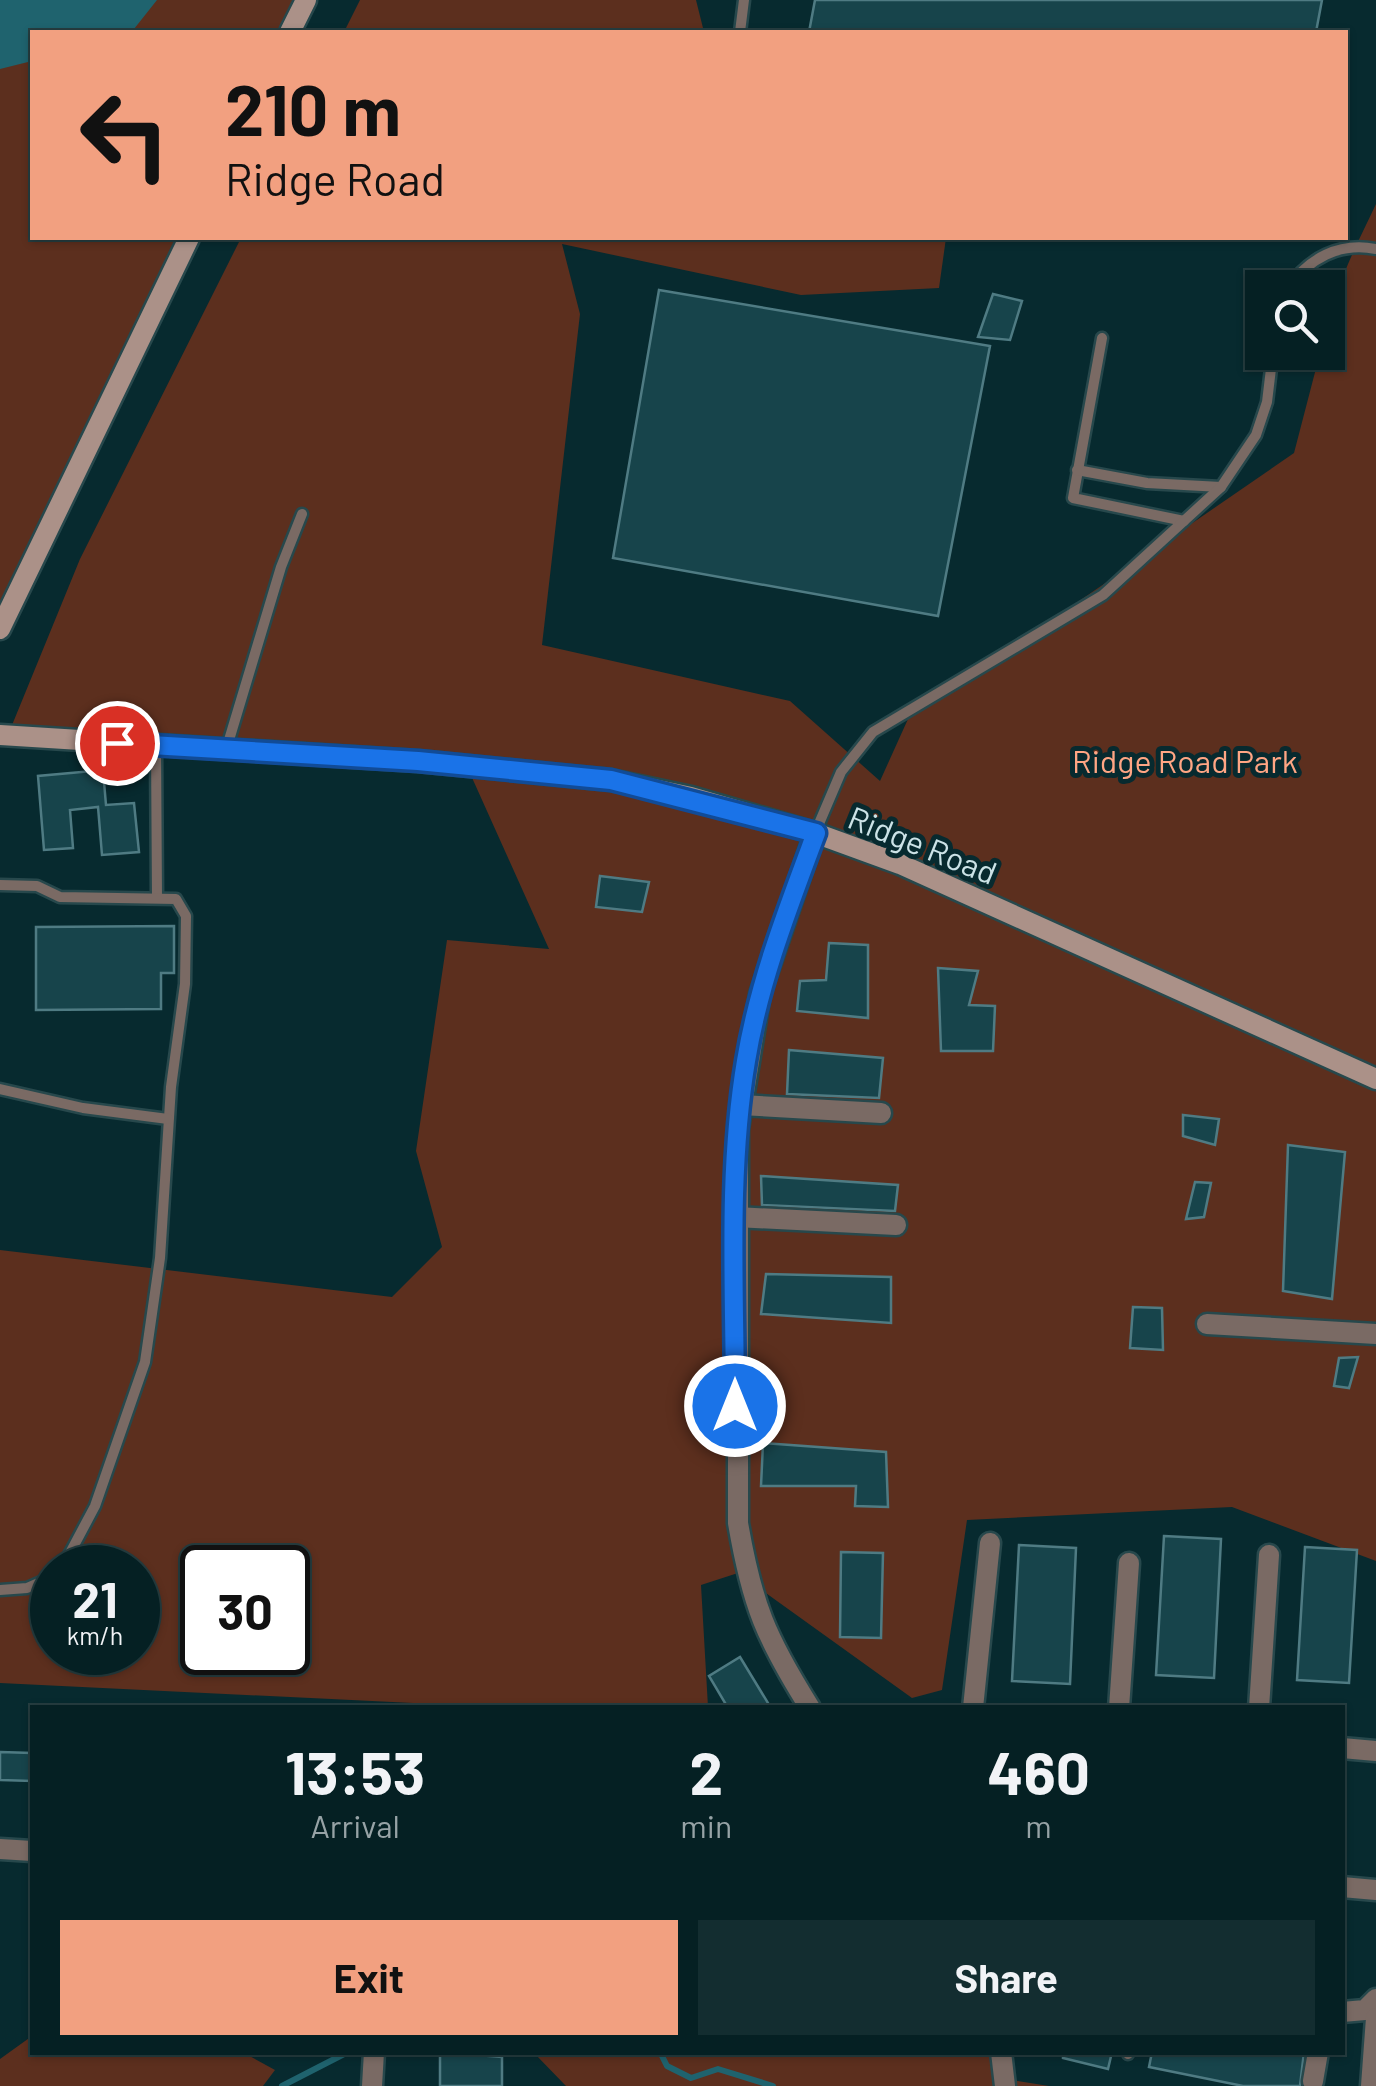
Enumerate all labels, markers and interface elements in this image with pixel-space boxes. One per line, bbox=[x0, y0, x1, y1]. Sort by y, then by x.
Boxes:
text: 210 m bbox=[225, 66, 401, 150]
icon: left bbox=[60, 70, 190, 200]
text: Ridge Road bbox=[225, 151, 445, 205]
map controls bbox=[1245, 270, 1345, 370]
button: search bbox=[1245, 270, 1345, 370]
pin bbox=[75, 701, 160, 786]
icon: arrive bbox=[90, 716, 145, 771]
park label: Ridge Road Park bbox=[1072, 741, 1298, 779]
street label: Ridge Road bbox=[843, 797, 1003, 891]
position arrow bbox=[683, 1354, 787, 1458]
speed limit sign: 30 bbox=[180, 1545, 310, 1675]
text: 21 bbox=[72, 1568, 118, 1628]
text: km/h bbox=[67, 1620, 123, 1650]
text: 13:53 bbox=[285, 1735, 425, 1807]
text: 2 bbox=[689, 1735, 723, 1807]
text: 460 bbox=[987, 1735, 1090, 1807]
text: Arrival bbox=[310, 1806, 400, 1844]
text: min bbox=[680, 1806, 732, 1844]
text: m bbox=[1025, 1806, 1052, 1844]
button: Exit bbox=[60, 1920, 678, 2035]
button: Share bbox=[698, 1920, 1315, 2035]

